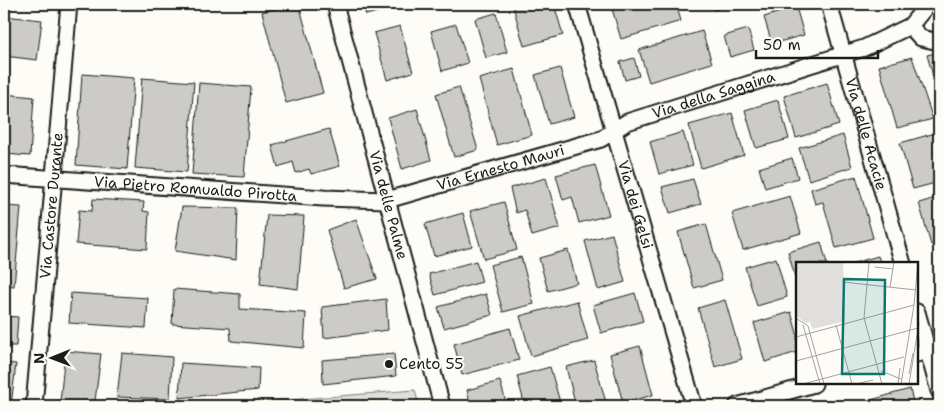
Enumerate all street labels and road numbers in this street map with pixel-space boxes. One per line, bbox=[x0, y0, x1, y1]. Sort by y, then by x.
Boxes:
street label: Via della Saggina bbox=[649, 66, 778, 124]
street label: Via delle Acacie bbox=[840, 75, 891, 192]
street label: Via Castore Durante bbox=[35, 132, 68, 280]
street label: Via Ernesto Mauri bbox=[434, 140, 567, 195]
street label: Via delle Palme bbox=[364, 148, 413, 262]
street label: Via dei Gelsi bbox=[613, 158, 658, 251]
street label: Via Pietro Romualdo Pirotta bbox=[93, 172, 298, 206]

